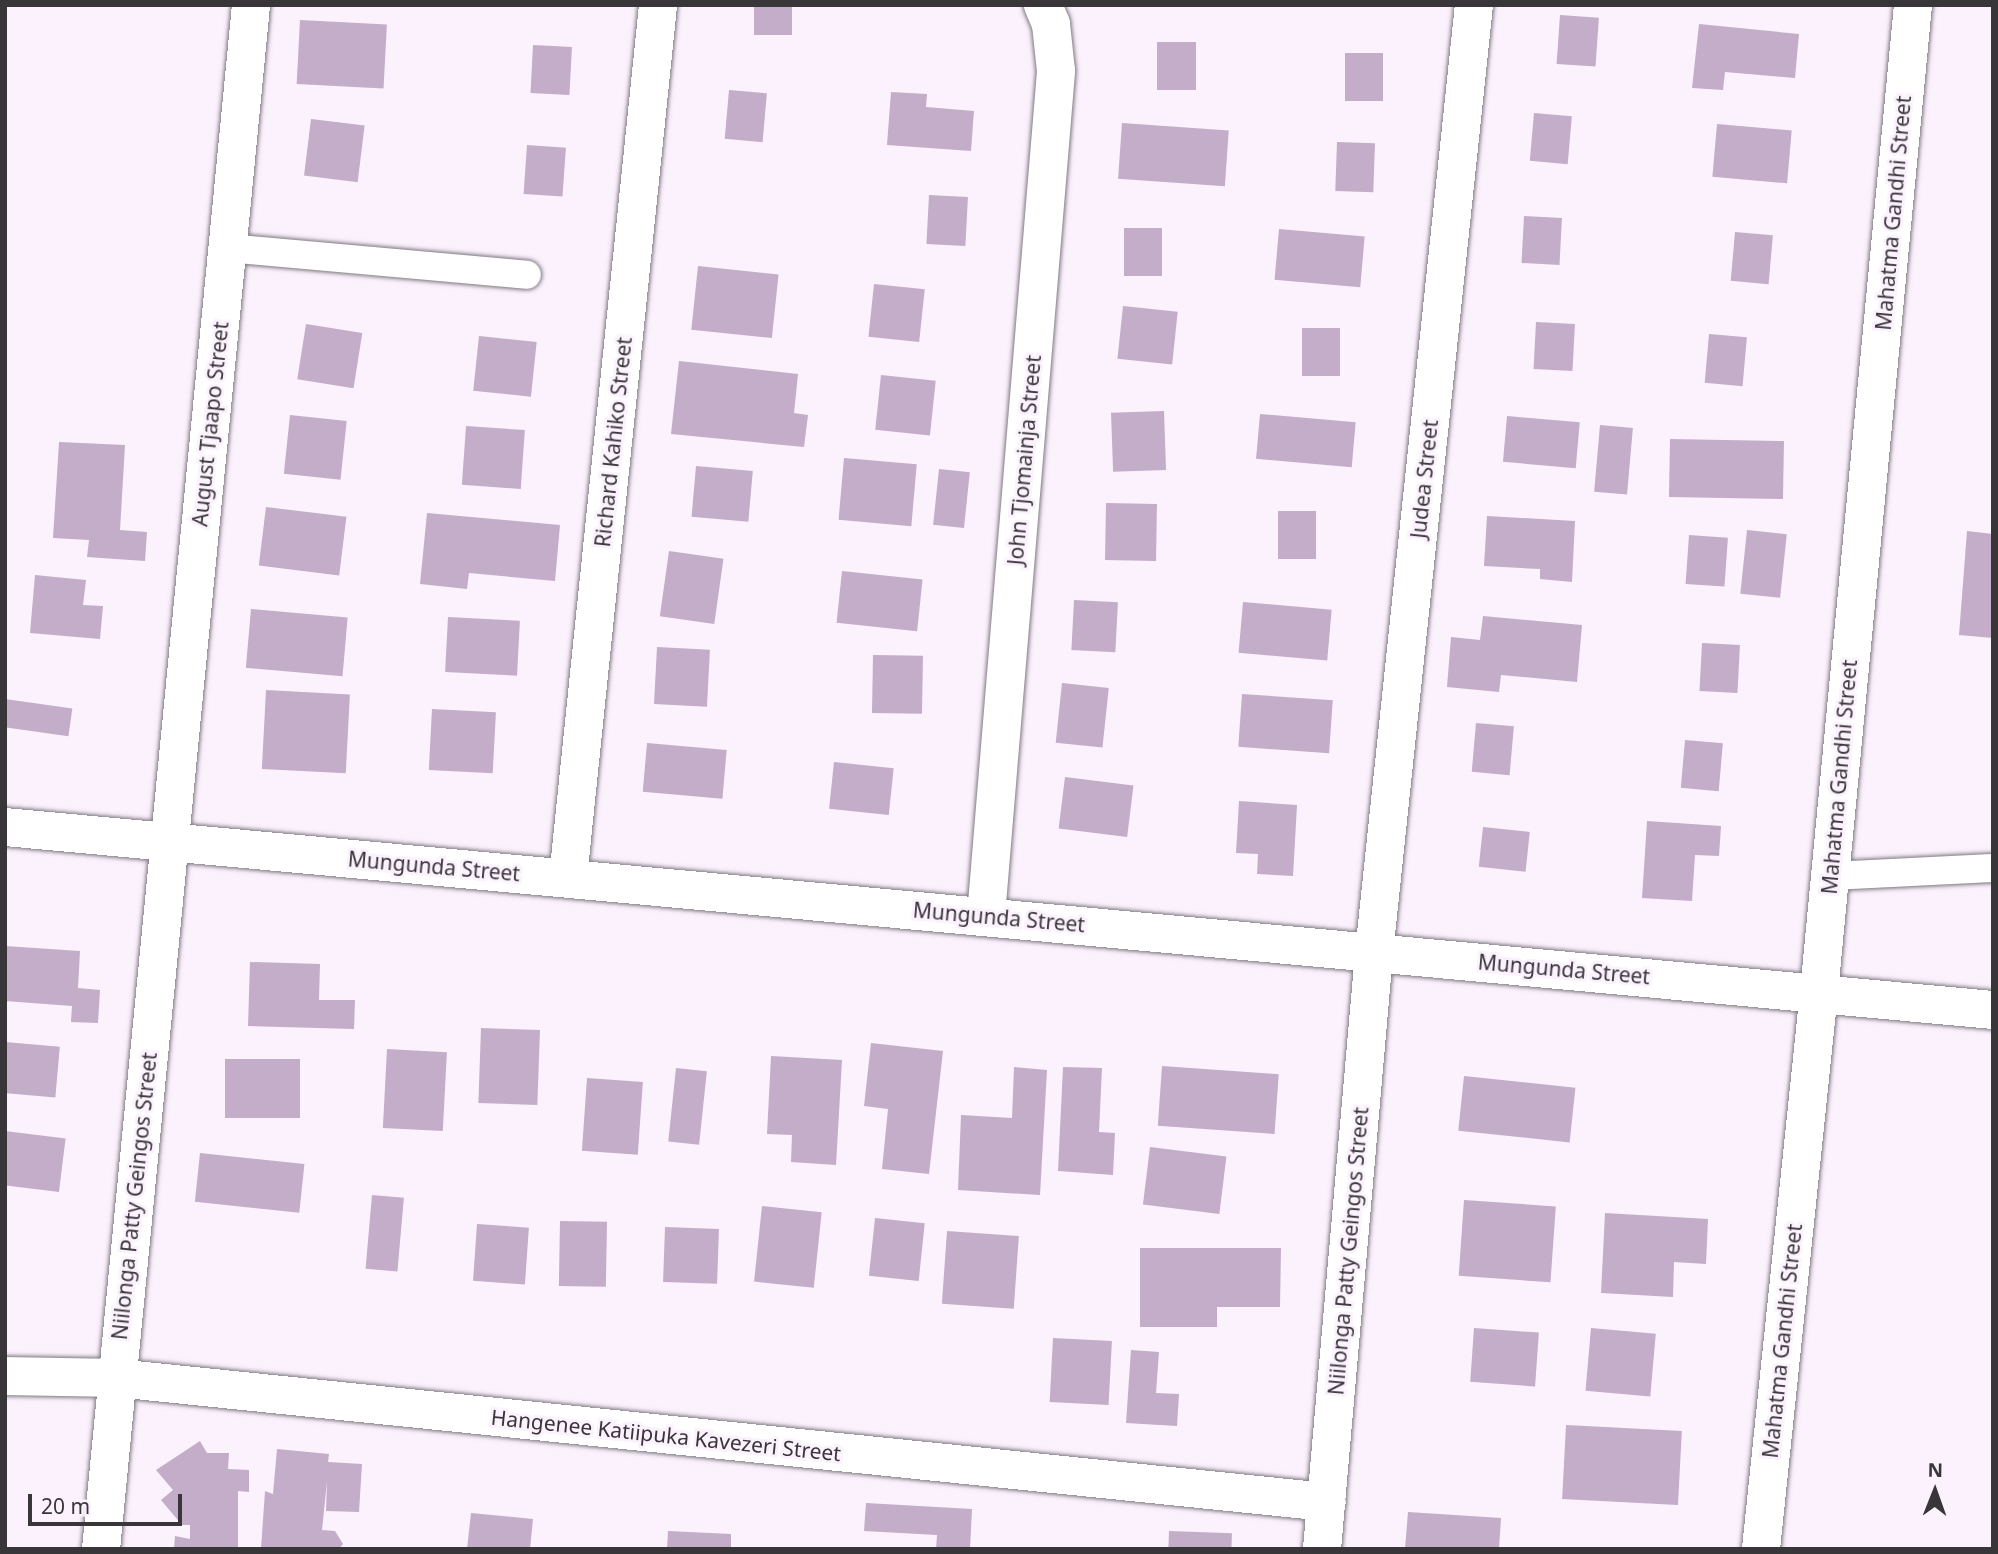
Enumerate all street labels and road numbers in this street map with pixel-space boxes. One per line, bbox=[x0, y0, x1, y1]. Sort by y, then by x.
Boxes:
street label: Mahatma Gandhi Street bbox=[1870, 95, 1916, 331]
street label: August Tjaapo Street bbox=[187, 320, 233, 528]
street label: Richard Kahiko Street bbox=[589, 336, 637, 548]
street label: John Tjomainja Street bbox=[1002, 354, 1046, 566]
street label: Judea Street bbox=[1405, 418, 1443, 540]
street label: Mahatma Gandhi Street bbox=[1816, 659, 1862, 895]
street label: Mungunda Street bbox=[347, 846, 521, 886]
street label: Mungunda Street bbox=[912, 897, 1086, 937]
street label: Mungunda Street bbox=[1477, 949, 1651, 989]
street label: Niilonga Patty Geingos Street bbox=[106, 1051, 162, 1341]
street label: Niilonga Patty Geingos Street bbox=[1323, 1106, 1373, 1396]
street label: Mahatma Gandhi Street bbox=[1757, 1223, 1807, 1459]
street label: Hangenee Katiipuka Kavezeri Street bbox=[490, 1404, 842, 1466]

